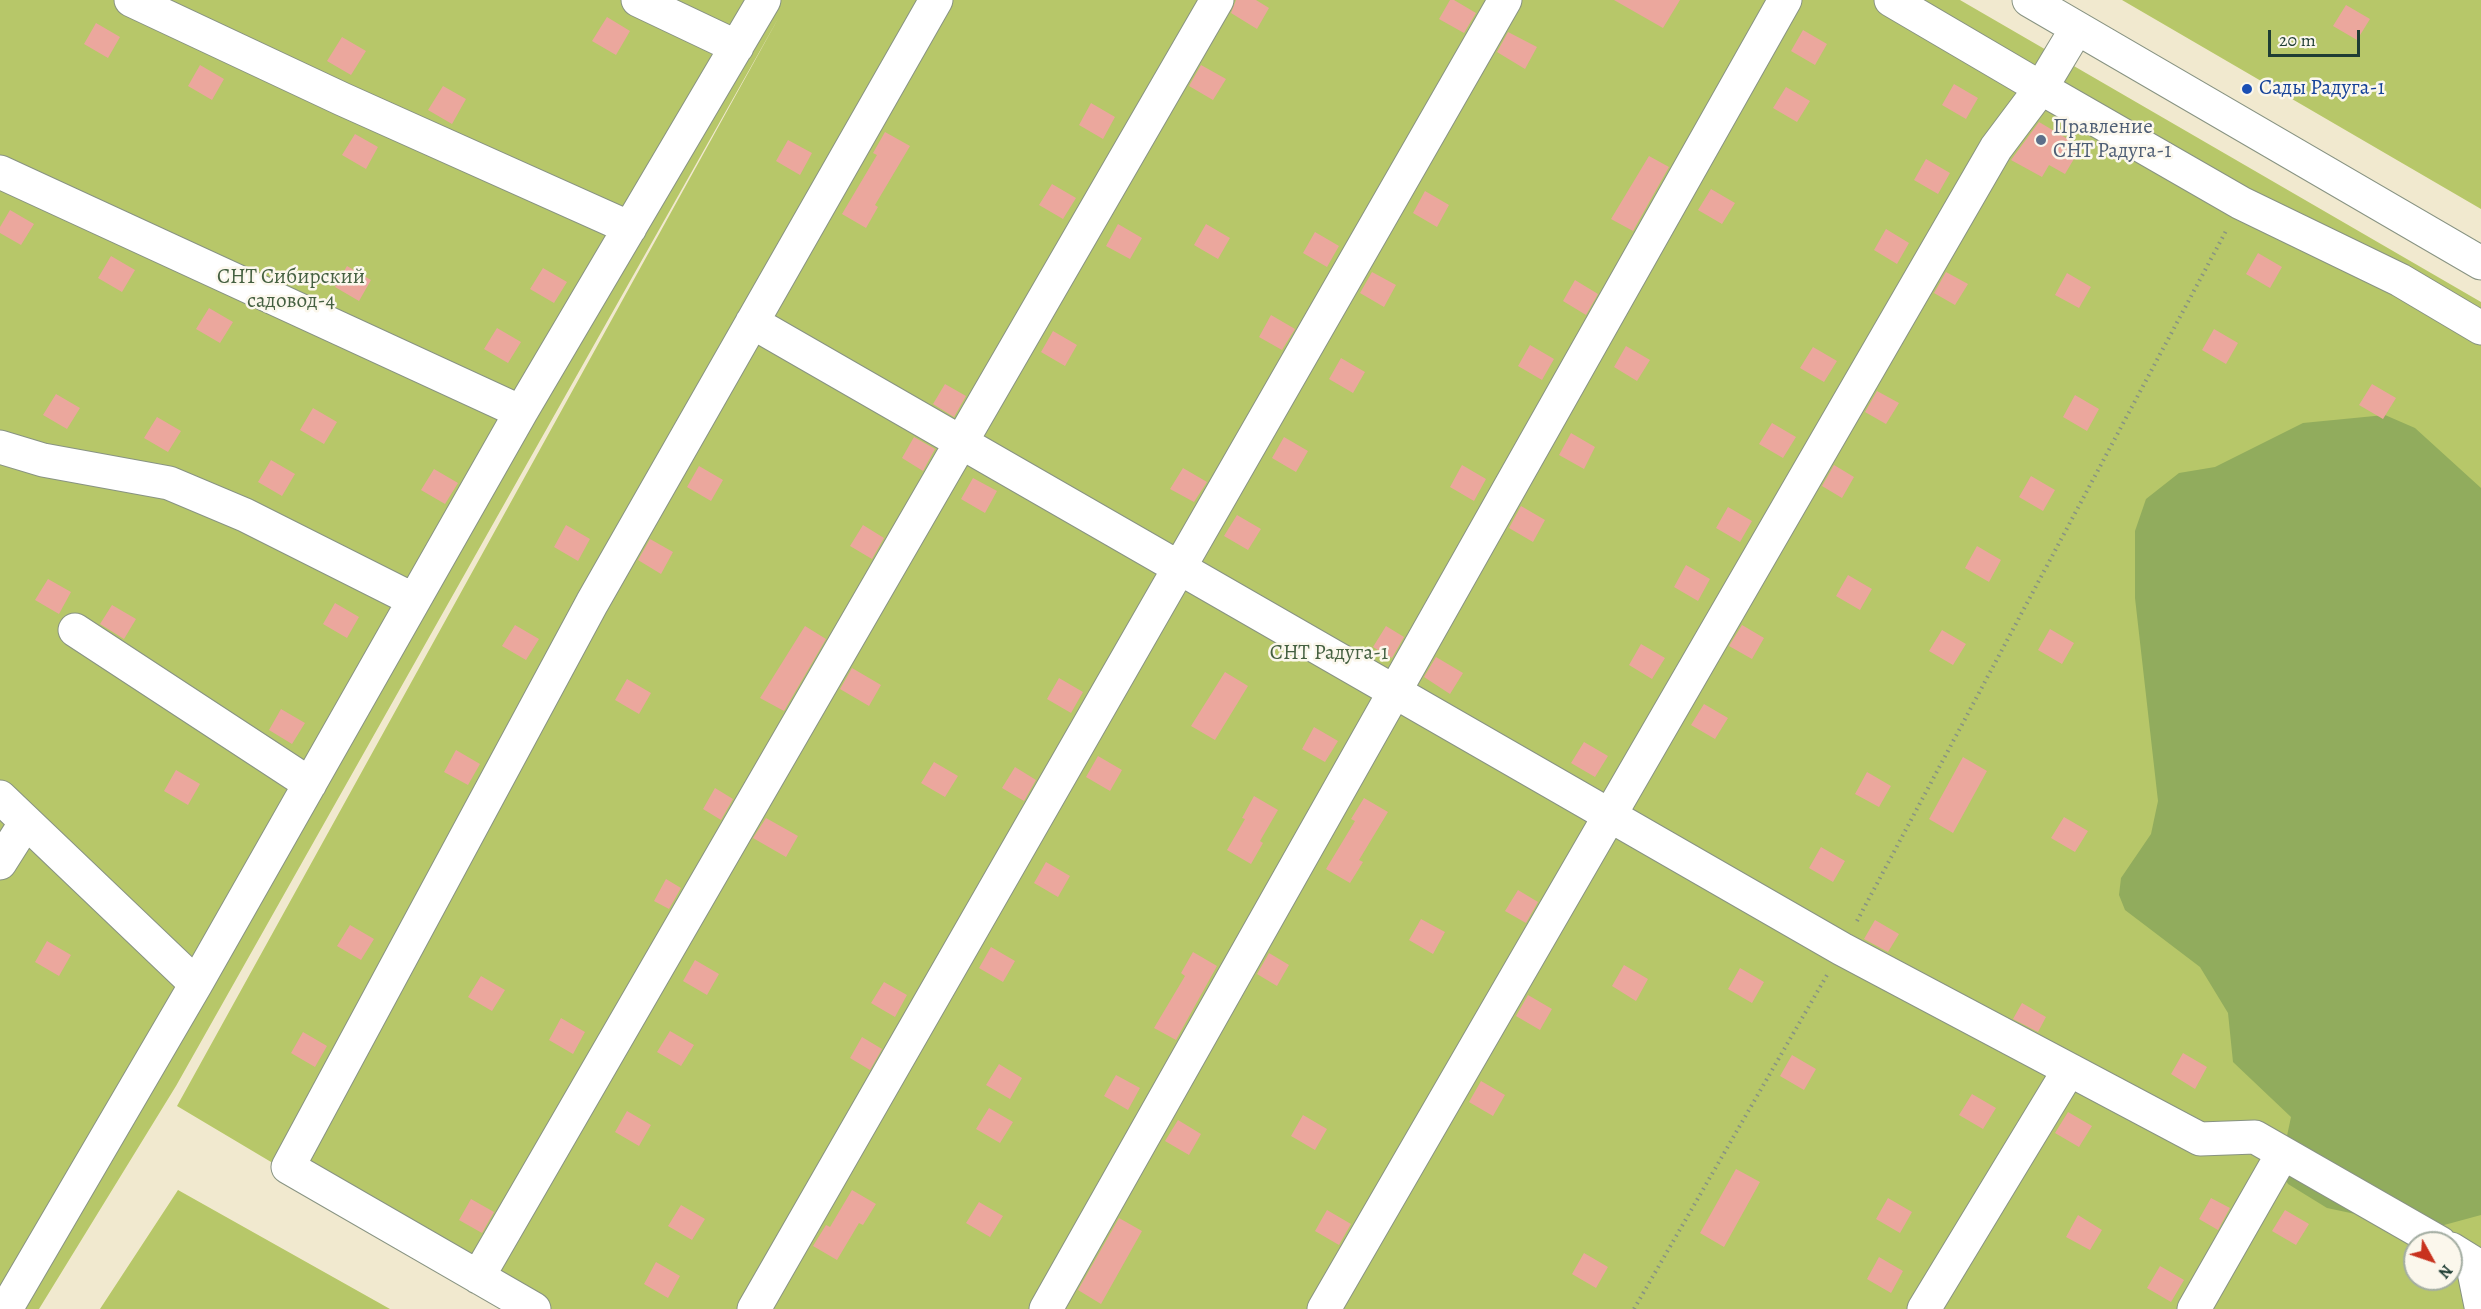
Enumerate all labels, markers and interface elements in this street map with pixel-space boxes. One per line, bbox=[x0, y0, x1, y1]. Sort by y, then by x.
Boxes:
scale bar bbox=[2271, 18, 2362, 56]
text: 20 m bbox=[2279, 28, 2316, 52]
place label: Сады Радуга-1 bbox=[2259, 76, 2385, 102]
marker: Сады Радуга-1 bbox=[2240, 82, 2254, 96]
place label: Правление СНТ Радуга-1 bbox=[2053, 115, 2171, 165]
marker: Правление СНТ Радуга-1 bbox=[2034, 133, 2048, 147]
park label: СНТ Сибирский садовод-4 bbox=[217, 265, 365, 315]
park label: СНТ Радуга-1 bbox=[1270, 641, 1388, 667]
north arrow bbox=[2403, 1231, 2463, 1291]
text: N bbox=[2433, 1260, 2457, 1283]

